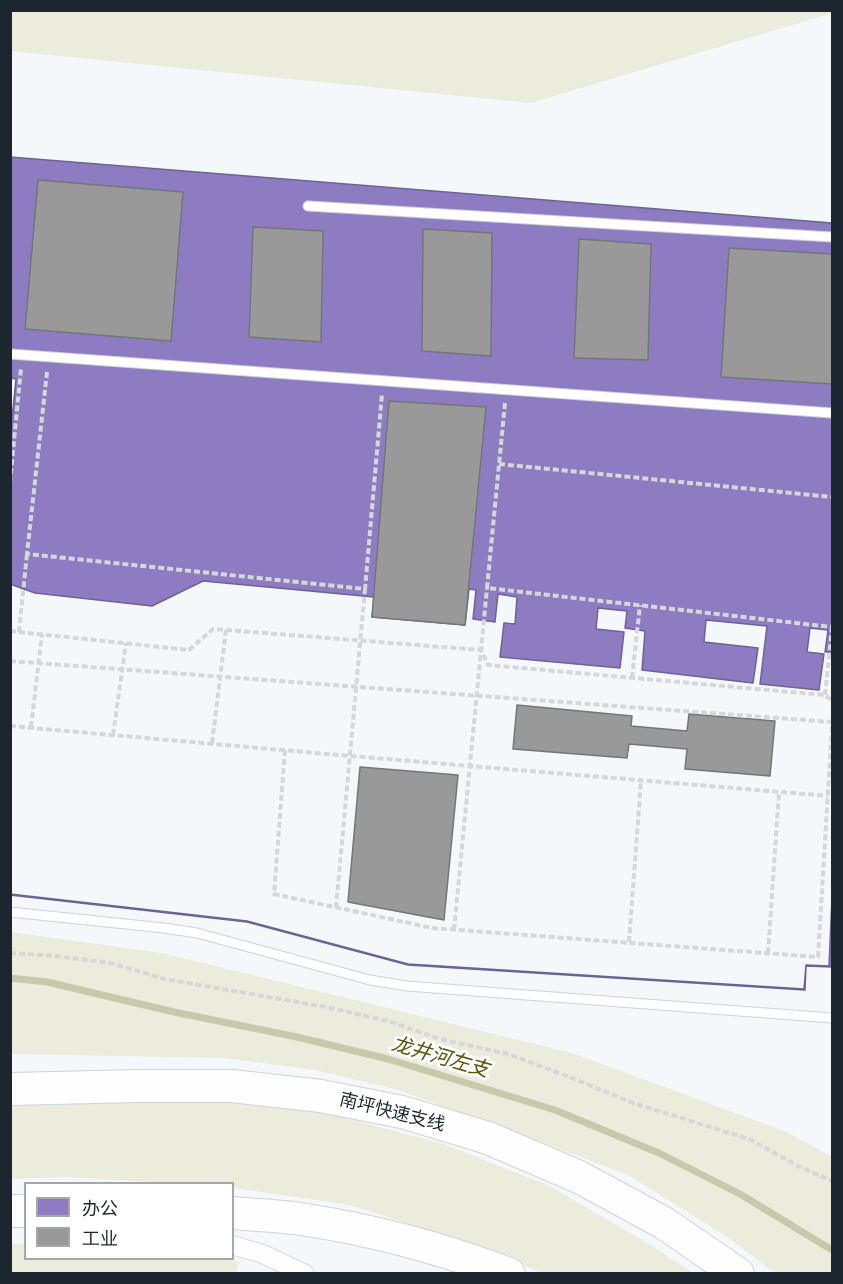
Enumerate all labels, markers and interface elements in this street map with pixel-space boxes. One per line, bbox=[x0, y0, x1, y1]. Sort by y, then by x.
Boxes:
water label: 龙井河左支 bbox=[389, 1033, 491, 1083]
street label: 南坪快速支线 bbox=[337, 1089, 447, 1137]
legend bbox=[24, 1182, 234, 1260]
text: 办公 bbox=[82, 1198, 118, 1220]
text: 工业 bbox=[82, 1228, 118, 1250]

